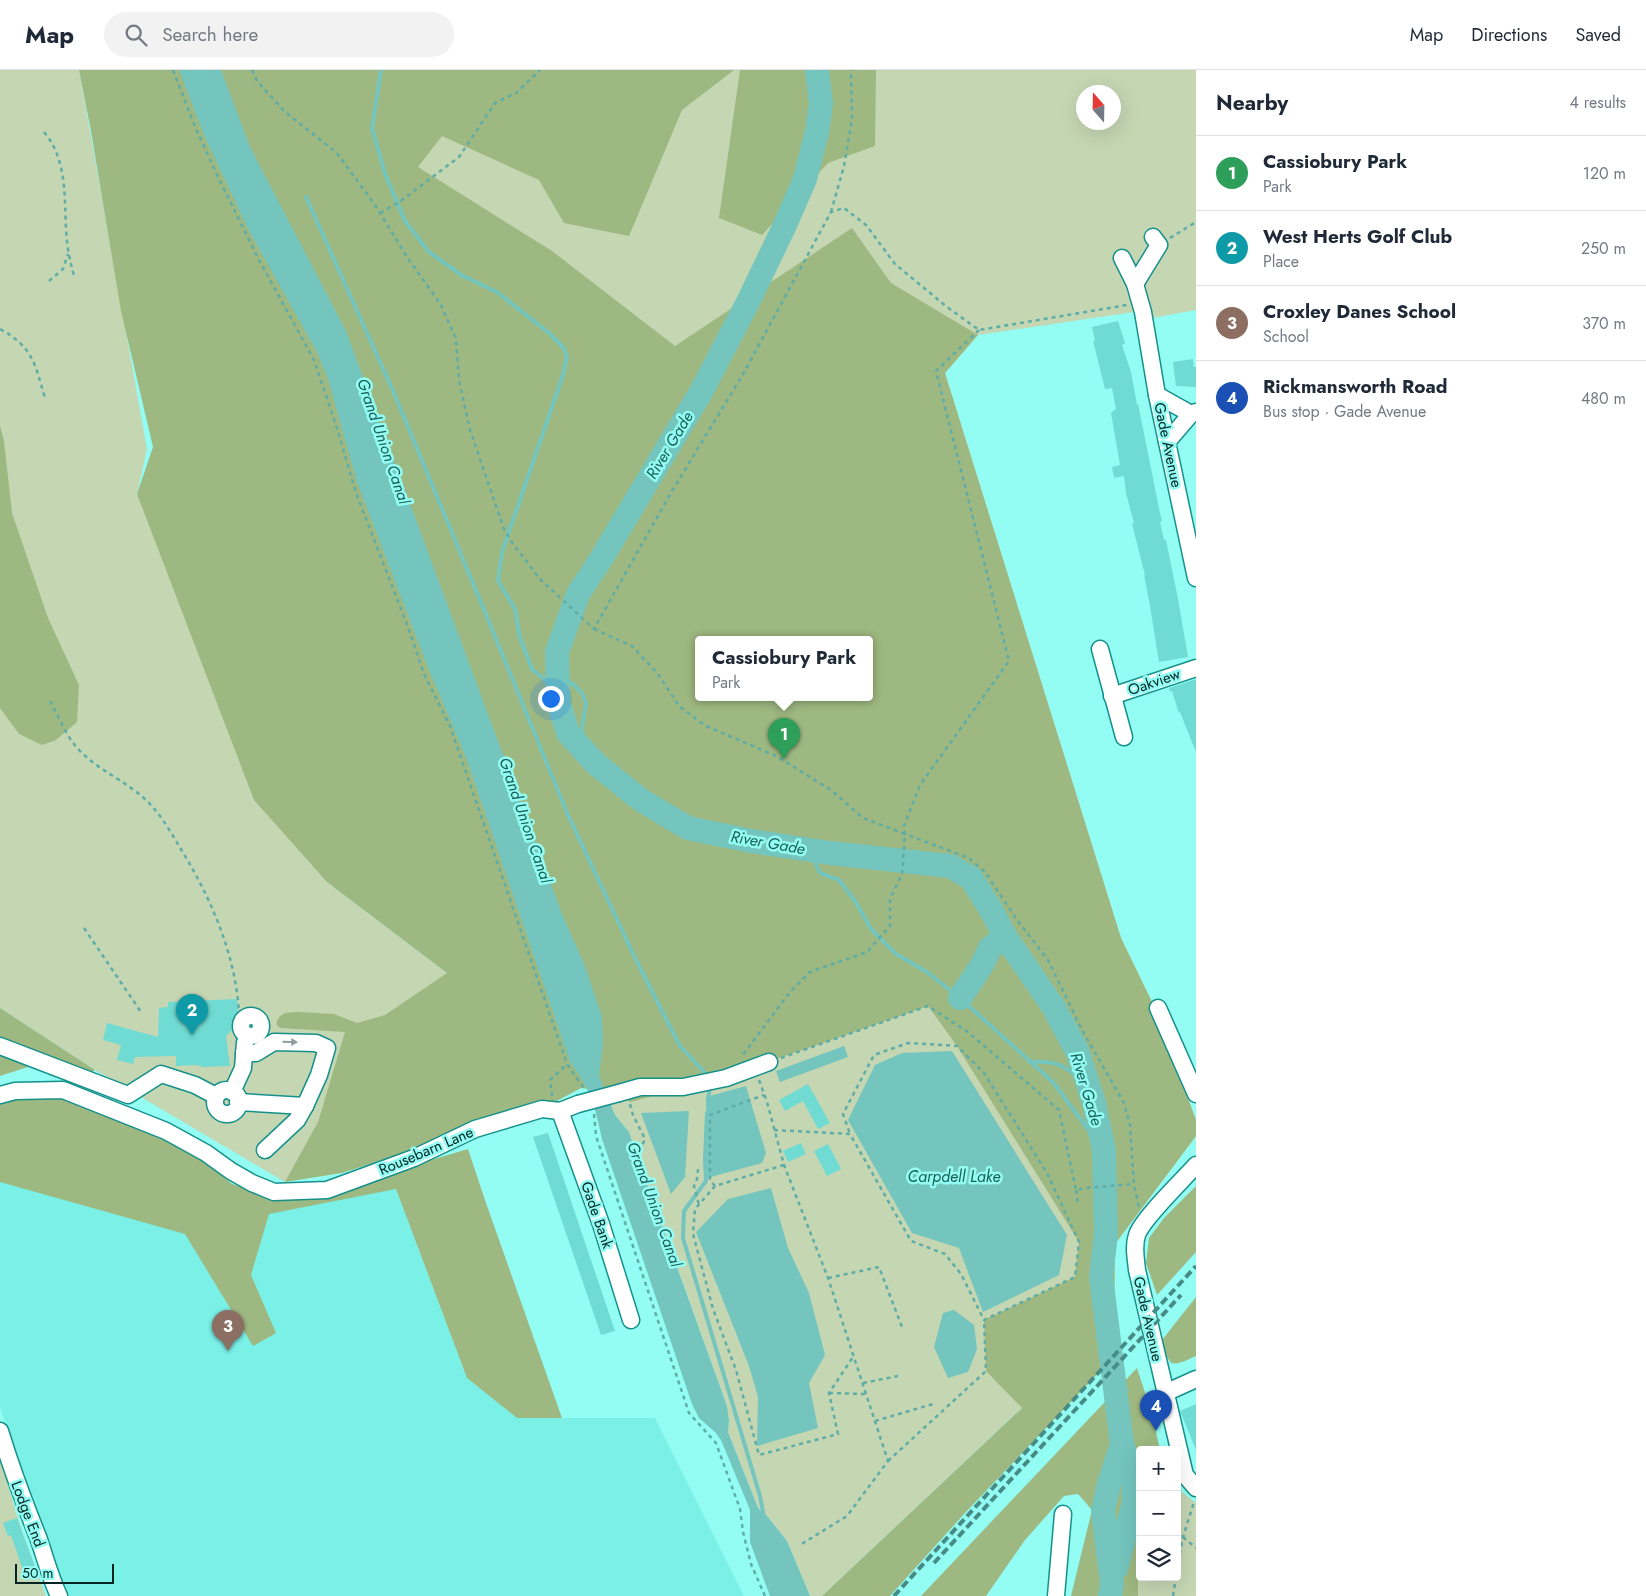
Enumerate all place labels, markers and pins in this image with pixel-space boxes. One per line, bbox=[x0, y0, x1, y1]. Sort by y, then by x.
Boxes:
pin: 1 bbox=[768, 718, 800, 759]
pin: 2 bbox=[176, 994, 208, 1035]
pin: 3 bbox=[212, 1310, 244, 1351]
pin: 4 bbox=[1140, 1390, 1172, 1431]

